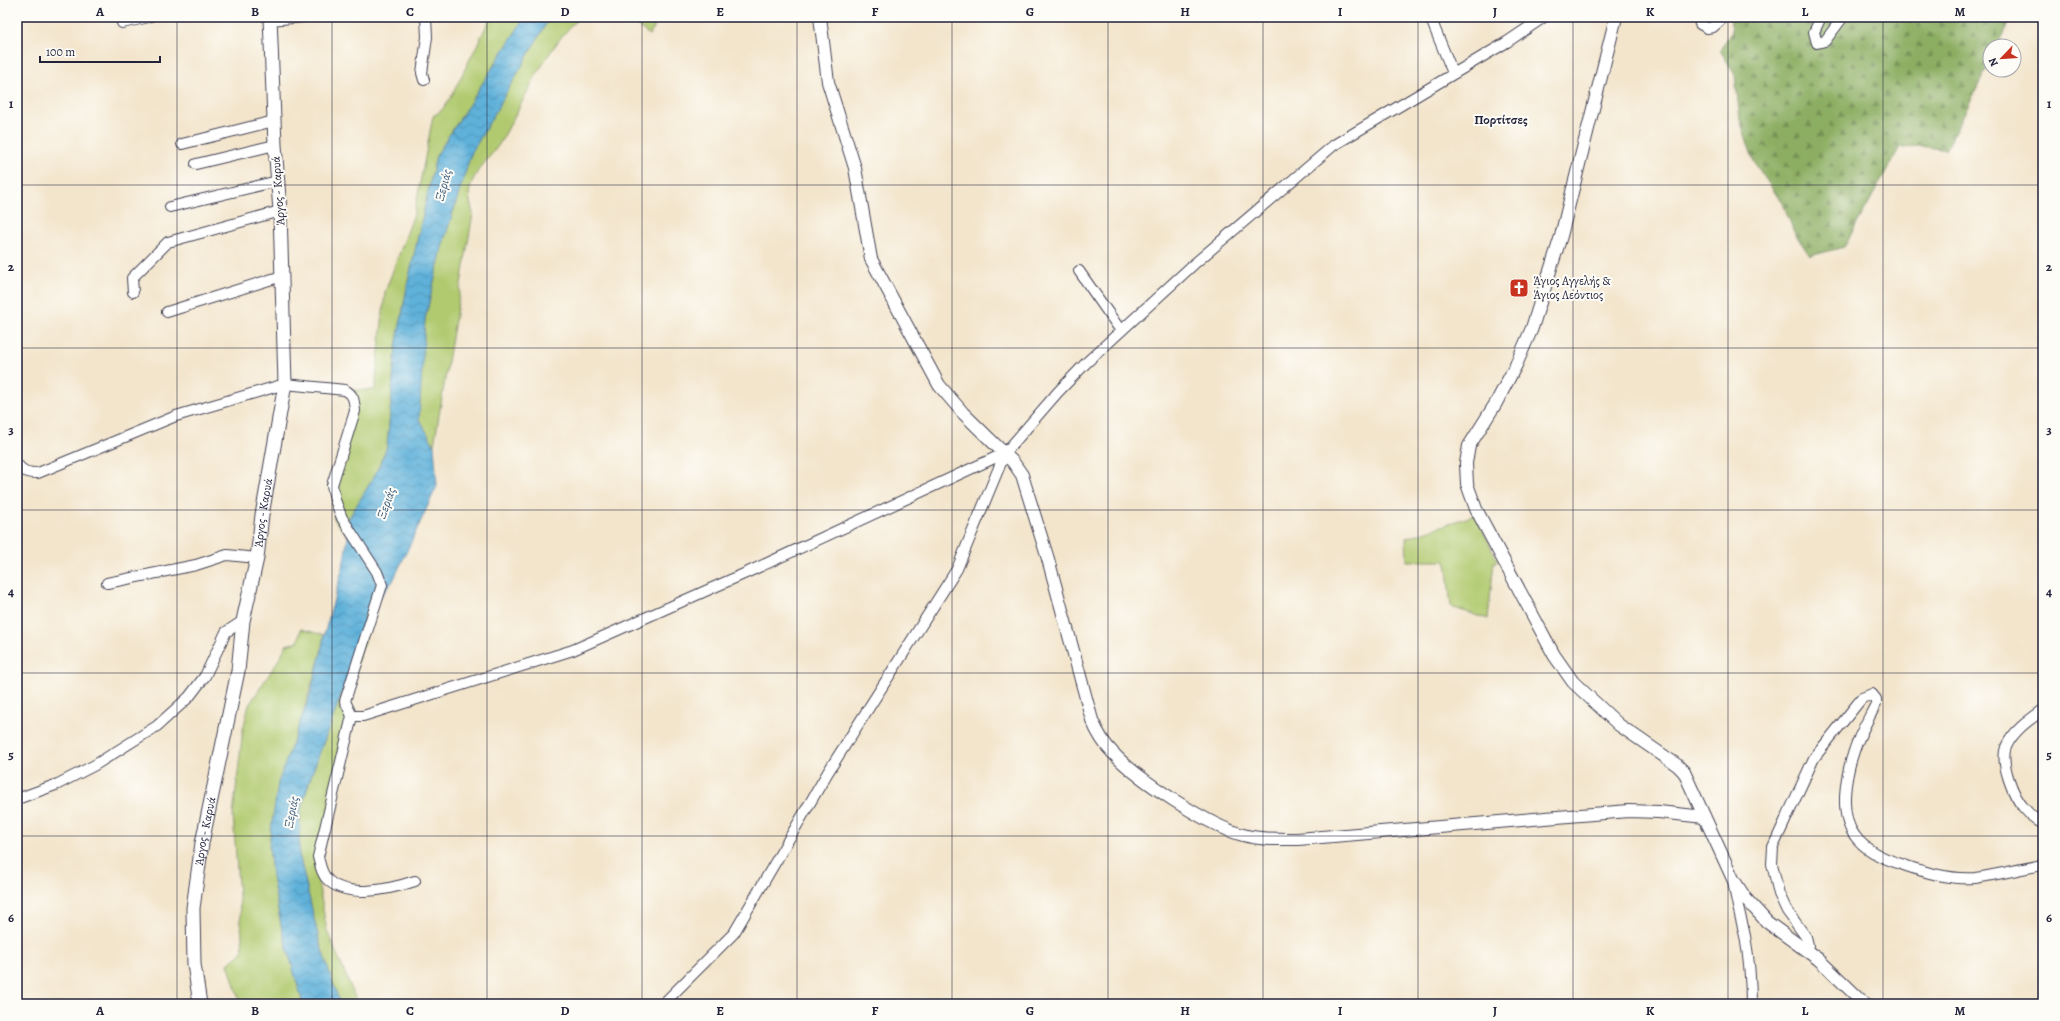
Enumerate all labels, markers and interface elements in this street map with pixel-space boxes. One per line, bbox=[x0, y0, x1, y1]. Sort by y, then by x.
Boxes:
text: A bbox=[95, 3, 105, 20]
text: B bbox=[251, 3, 259, 20]
text: C bbox=[406, 3, 414, 20]
text: D bbox=[560, 3, 570, 20]
text: E bbox=[716, 3, 724, 20]
text: F bbox=[872, 3, 879, 20]
text: G bbox=[1026, 3, 1034, 20]
text: H bbox=[1180, 3, 1190, 20]
text: I bbox=[1338, 3, 1343, 20]
text: J bbox=[1493, 3, 1497, 20]
text: K bbox=[1646, 3, 1655, 20]
text: L bbox=[1802, 3, 1809, 20]
text: M bbox=[1955, 3, 1966, 20]
scale bar bbox=[40, 38, 160, 64]
north arrow bbox=[1982, 38, 2022, 78]
text: 100 m bbox=[46, 44, 75, 60]
text: N bbox=[1985, 55, 2002, 69]
text: 1 bbox=[9, 95, 14, 112]
text: 1 bbox=[2047, 95, 2052, 112]
district label: Πορτίτσες bbox=[1474, 111, 1528, 128]
street label: Άργος - Καρυά bbox=[268, 155, 288, 226]
water label: Ξεριάς bbox=[431, 167, 456, 203]
text: 2 bbox=[8, 258, 15, 275]
text: 2 bbox=[2046, 258, 2053, 275]
place label: Άγιος Αγγελής & Άγιος Λεόντιος bbox=[1533, 273, 1611, 303]
church icon: Άγιος Αγγελής & Άγιος Λεόντιος bbox=[1508, 277, 1530, 299]
text: 3 bbox=[8, 421, 14, 438]
text: 3 bbox=[2046, 421, 2052, 438]
street label: Άργος - Καρυά bbox=[250, 477, 276, 549]
water label: Ξεριάς bbox=[373, 484, 400, 521]
text: 4 bbox=[8, 583, 14, 600]
text: 4 bbox=[2046, 583, 2052, 600]
text: 5 bbox=[8, 746, 14, 763]
text: 5 bbox=[2046, 746, 2052, 763]
water label: Ξεριάς bbox=[280, 794, 303, 829]
street label: Άργος - Καρυά bbox=[191, 795, 220, 867]
text: 6 bbox=[8, 909, 14, 926]
text: 6 bbox=[2046, 909, 2052, 926]
text: A bbox=[95, 1002, 105, 1019]
text: B bbox=[251, 1002, 259, 1019]
text: C bbox=[406, 1002, 414, 1019]
text: D bbox=[560, 1002, 570, 1019]
text: E bbox=[716, 1002, 724, 1019]
text: F bbox=[872, 1002, 879, 1019]
text: G bbox=[1026, 1002, 1034, 1019]
text: H bbox=[1180, 1002, 1190, 1019]
text: I bbox=[1338, 1002, 1343, 1019]
text: J bbox=[1493, 1002, 1497, 1019]
text: K bbox=[1646, 1002, 1655, 1019]
text: L bbox=[1802, 1002, 1809, 1019]
text: M bbox=[1955, 1002, 1966, 1019]

